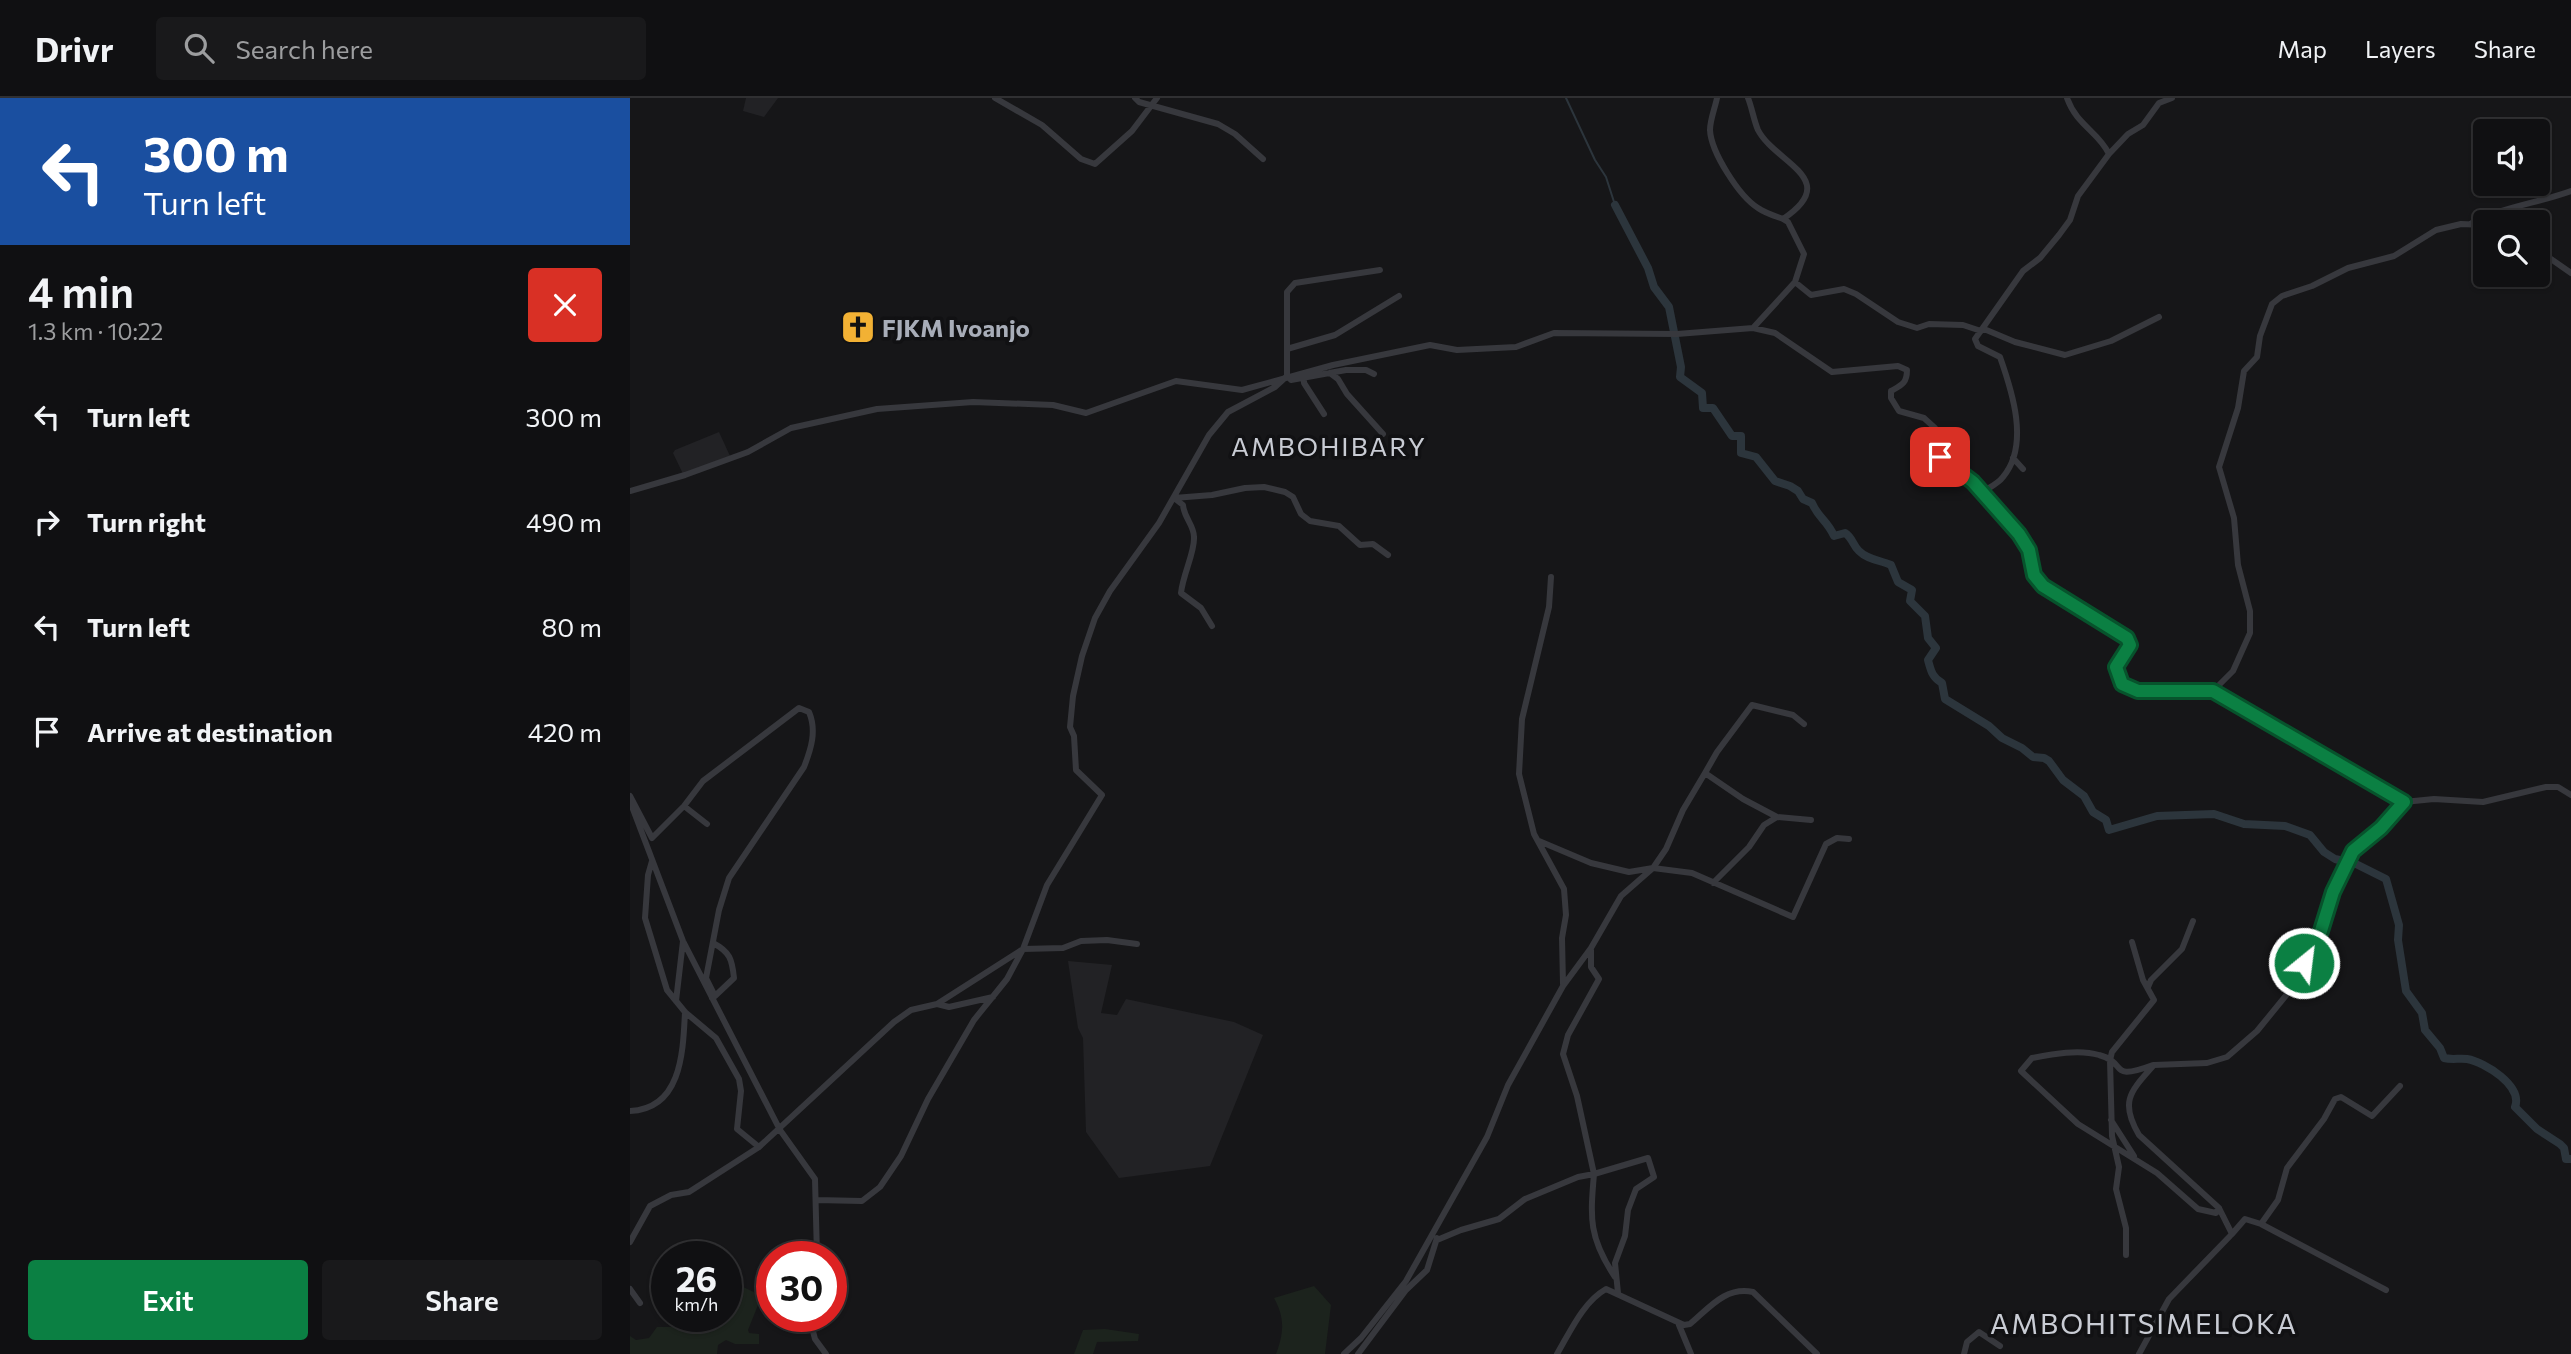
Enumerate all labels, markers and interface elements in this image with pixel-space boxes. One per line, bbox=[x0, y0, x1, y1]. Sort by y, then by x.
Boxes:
search box bbox=[156, 17, 646, 80]
text: Drivr bbox=[35, 28, 114, 69]
icon: search bbox=[180, 29, 218, 67]
text: Search here bbox=[236, 33, 373, 64]
text: Map bbox=[2278, 34, 2327, 63]
text: Layers bbox=[2365, 34, 2436, 63]
text: Share bbox=[2474, 34, 2536, 63]
map controls bbox=[2473, 119, 2550, 287]
button: sound bbox=[2473, 119, 2550, 196]
text: 300 m bbox=[143, 122, 289, 182]
icon: left bbox=[28, 126, 119, 217]
text: Turn left bbox=[143, 182, 267, 222]
button: search bbox=[2473, 210, 2550, 287]
text: 4 min bbox=[28, 265, 134, 317]
button: close bbox=[528, 268, 602, 342]
church icon: FJKM Ivoanjo bbox=[839, 308, 877, 346]
place label: FJKM Ivoanjo bbox=[882, 313, 1030, 342]
text: 1.3 km · 10:22 bbox=[28, 317, 163, 345]
icon: left bbox=[28, 398, 66, 436]
text: Turn left bbox=[87, 401, 190, 432]
text: 300 m bbox=[526, 401, 602, 432]
pin bbox=[1910, 427, 1970, 487]
district label: AMBOHIBARY bbox=[1231, 430, 1427, 461]
icon: arrive bbox=[1921, 438, 1959, 476]
icon: right bbox=[28, 503, 66, 541]
text: Turn right bbox=[87, 506, 206, 537]
text: 490 m bbox=[526, 506, 602, 537]
icon: left bbox=[28, 608, 66, 646]
text: Turn left bbox=[87, 611, 190, 642]
text: 80 m bbox=[542, 611, 602, 642]
icon: arrive bbox=[28, 713, 66, 751]
text: Arrive at destination bbox=[87, 716, 333, 747]
text: 420 m bbox=[528, 716, 602, 747]
position arrow bbox=[2267, 926, 2341, 1000]
speed limit sign: 30 bbox=[756, 1241, 847, 1332]
text: 26 bbox=[676, 1256, 717, 1299]
button: Exit bbox=[28, 1260, 308, 1340]
button: Share bbox=[322, 1260, 602, 1340]
text: km/h bbox=[675, 1293, 718, 1315]
district label: AMBOHITSIMELOKA bbox=[1990, 1306, 2298, 1340]

